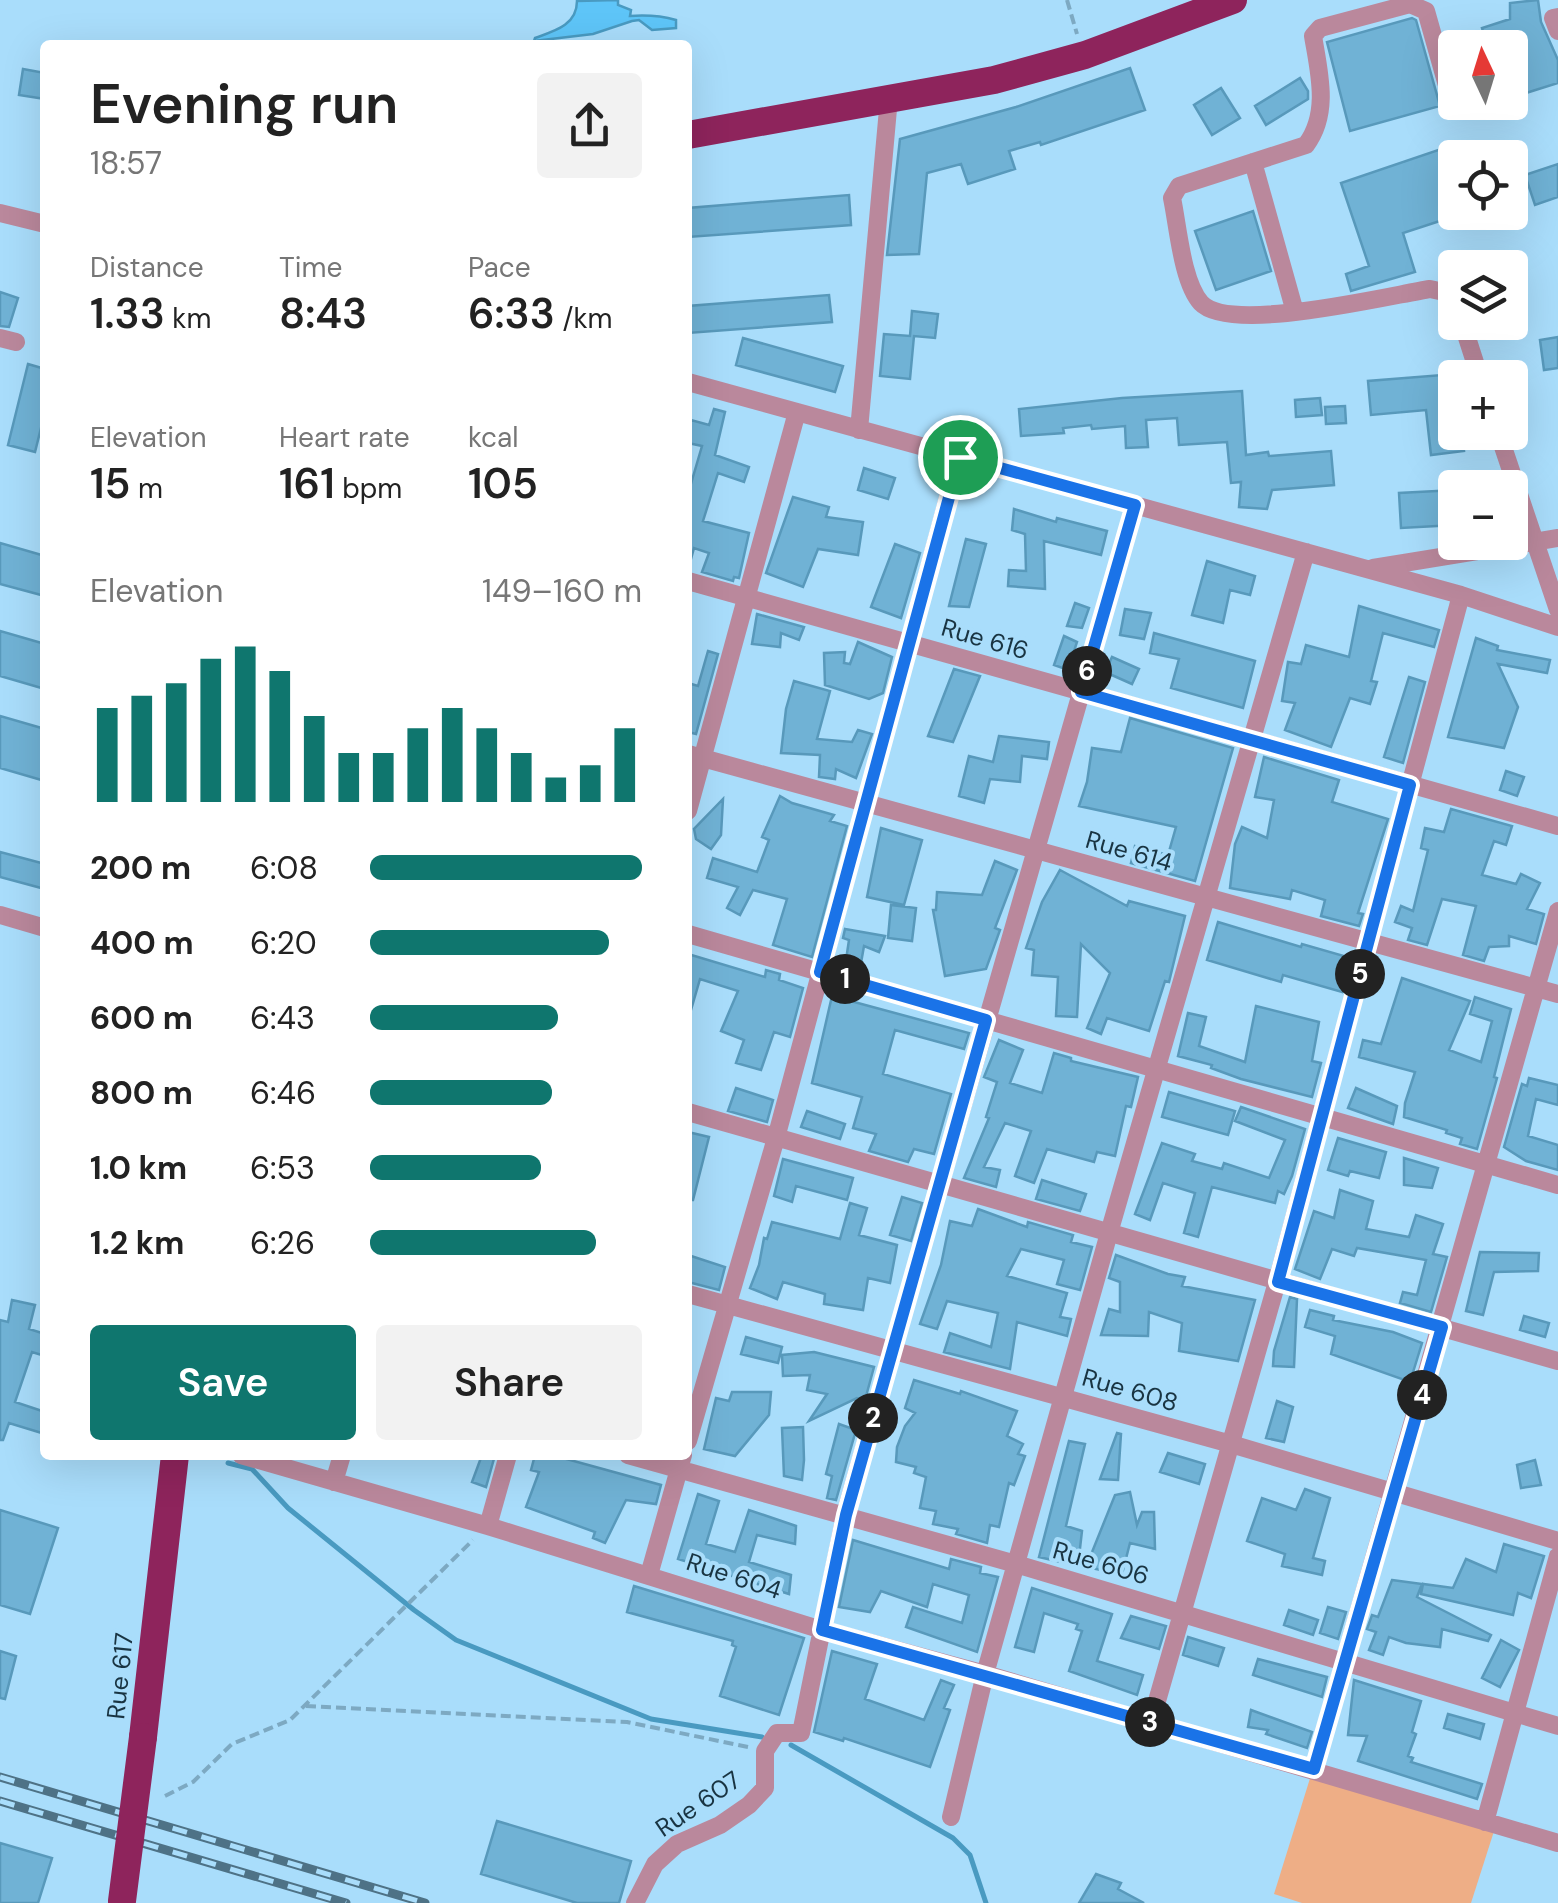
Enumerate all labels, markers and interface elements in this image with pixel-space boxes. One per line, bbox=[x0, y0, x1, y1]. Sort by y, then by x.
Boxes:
north arrow bbox=[1438, 30, 1528, 120]
map controls bbox=[1438, 30, 1528, 560]
text: Evening run bbox=[90, 68, 398, 140]
button: share bbox=[537, 73, 642, 178]
button: locate bbox=[1438, 140, 1528, 230]
text: 18:57 bbox=[90, 142, 162, 184]
text: Distance bbox=[90, 249, 204, 286]
text: Time bbox=[279, 249, 342, 286]
text: Pace bbox=[468, 249, 531, 286]
button: layers bbox=[1438, 250, 1528, 340]
text: 1.33 bbox=[90, 286, 165, 341]
text: 8:43 bbox=[279, 286, 367, 341]
text: 6:33 bbox=[468, 286, 555, 341]
text: km bbox=[165, 300, 211, 337]
text: /km bbox=[555, 300, 612, 337]
button: + bbox=[1438, 360, 1528, 450]
pin bbox=[918, 415, 1003, 500]
text: Elevation bbox=[90, 419, 207, 456]
text: Heart rate bbox=[279, 419, 410, 456]
text: kcal bbox=[468, 419, 519, 456]
icon: arrive bbox=[933, 430, 988, 485]
text: 15 bbox=[90, 456, 131, 511]
text: 161 bbox=[279, 456, 335, 511]
text: 105 bbox=[468, 456, 538, 511]
text: m bbox=[131, 470, 163, 507]
text: bpm bbox=[335, 470, 402, 507]
button: − bbox=[1438, 470, 1528, 560]
text: Elevation bbox=[90, 570, 223, 612]
text: 149–160 m bbox=[482, 570, 642, 612]
street label: Rue 616 bbox=[938, 611, 1032, 667]
pin: 6 bbox=[1062, 646, 1112, 696]
text: 6 bbox=[1078, 652, 1096, 689]
street label: Rue 614 bbox=[1082, 823, 1176, 879]
text: 200 m bbox=[90, 847, 191, 889]
text: 6:08 bbox=[250, 847, 318, 889]
text: 400 m bbox=[90, 922, 194, 964]
text: 6:20 bbox=[250, 922, 317, 964]
pin: 5 bbox=[1335, 949, 1385, 999]
pin: 1 bbox=[820, 954, 870, 1004]
text: 5 bbox=[1351, 955, 1369, 992]
text: 1 bbox=[840, 960, 850, 997]
text: 600 m bbox=[90, 997, 193, 1039]
text: 6:43 bbox=[250, 997, 315, 1039]
text: 800 m bbox=[90, 1072, 193, 1114]
text: 6:46 bbox=[250, 1072, 316, 1114]
text: 1.0 km bbox=[90, 1147, 187, 1189]
text: 6:53 bbox=[250, 1147, 315, 1189]
text: 1.2 km bbox=[90, 1222, 184, 1264]
text: 6:26 bbox=[250, 1222, 315, 1264]
button: Save bbox=[90, 1325, 356, 1440]
button: Share bbox=[376, 1325, 642, 1440]
street label: Rue 608 bbox=[1078, 1361, 1182, 1419]
pin: 4 bbox=[1397, 1370, 1447, 1420]
text: 4 bbox=[1413, 1376, 1431, 1413]
pin: 2 bbox=[848, 1393, 898, 1443]
text: 2 bbox=[865, 1399, 881, 1436]
street label: Rue 606 bbox=[1049, 1534, 1153, 1592]
street label: Rue 604 bbox=[682, 1545, 786, 1607]
street label: Rue 617 bbox=[99, 1631, 141, 1721]
pin: 3 bbox=[1125, 1697, 1175, 1747]
text: 3 bbox=[1142, 1703, 1158, 1740]
street label: Rue 607 bbox=[649, 1764, 747, 1844]

